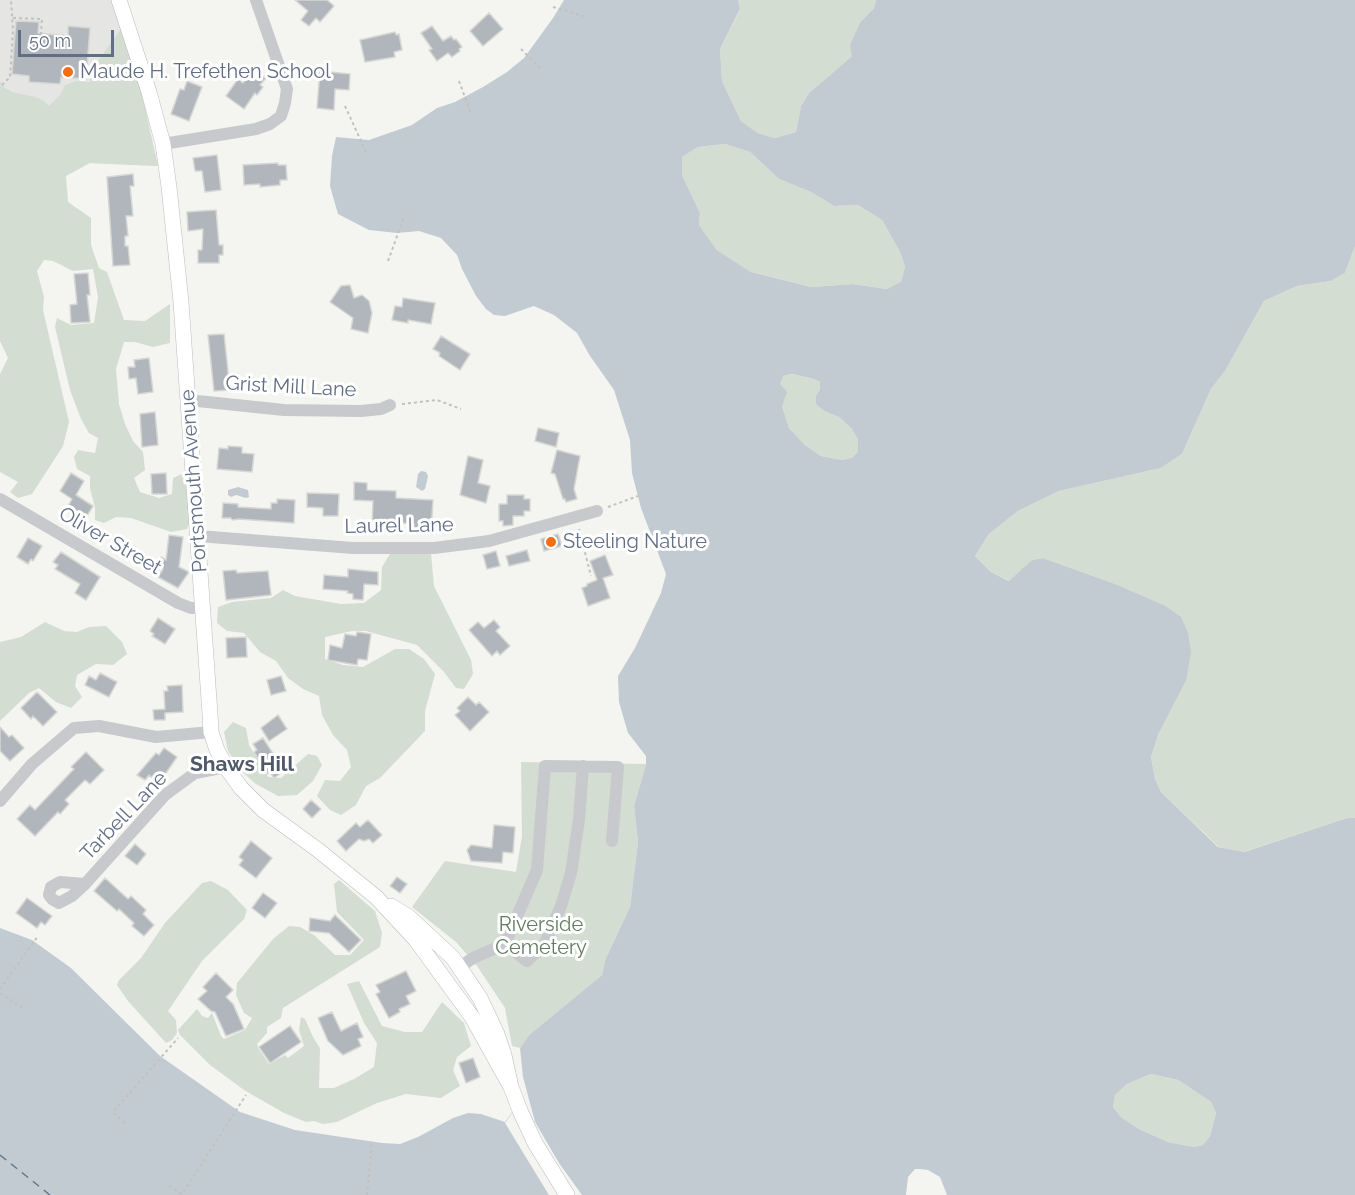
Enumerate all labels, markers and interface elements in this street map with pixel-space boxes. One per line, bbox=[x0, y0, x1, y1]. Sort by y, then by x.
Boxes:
scale bar bbox=[21, 18, 117, 56]
text: 50 m bbox=[29, 30, 71, 51]
place label: Maude H. Trefethen School bbox=[80, 60, 331, 84]
marker: Maude H. Trefethen School bbox=[61, 65, 75, 79]
street label: Grist Mill Lane bbox=[225, 372, 357, 402]
street label: Portsmouth Avenue bbox=[176, 389, 212, 573]
street label: Oliver Street bbox=[54, 502, 166, 580]
street label: Laurel Lane bbox=[344, 513, 454, 539]
place label: Steeling Nature bbox=[563, 530, 707, 554]
marker: Steeling Nature bbox=[544, 535, 558, 549]
district label: Shaws Hill bbox=[190, 752, 294, 778]
street label: Tarbell Lane bbox=[76, 767, 172, 865]
park label: Riverside Cemetery bbox=[495, 913, 587, 960]

